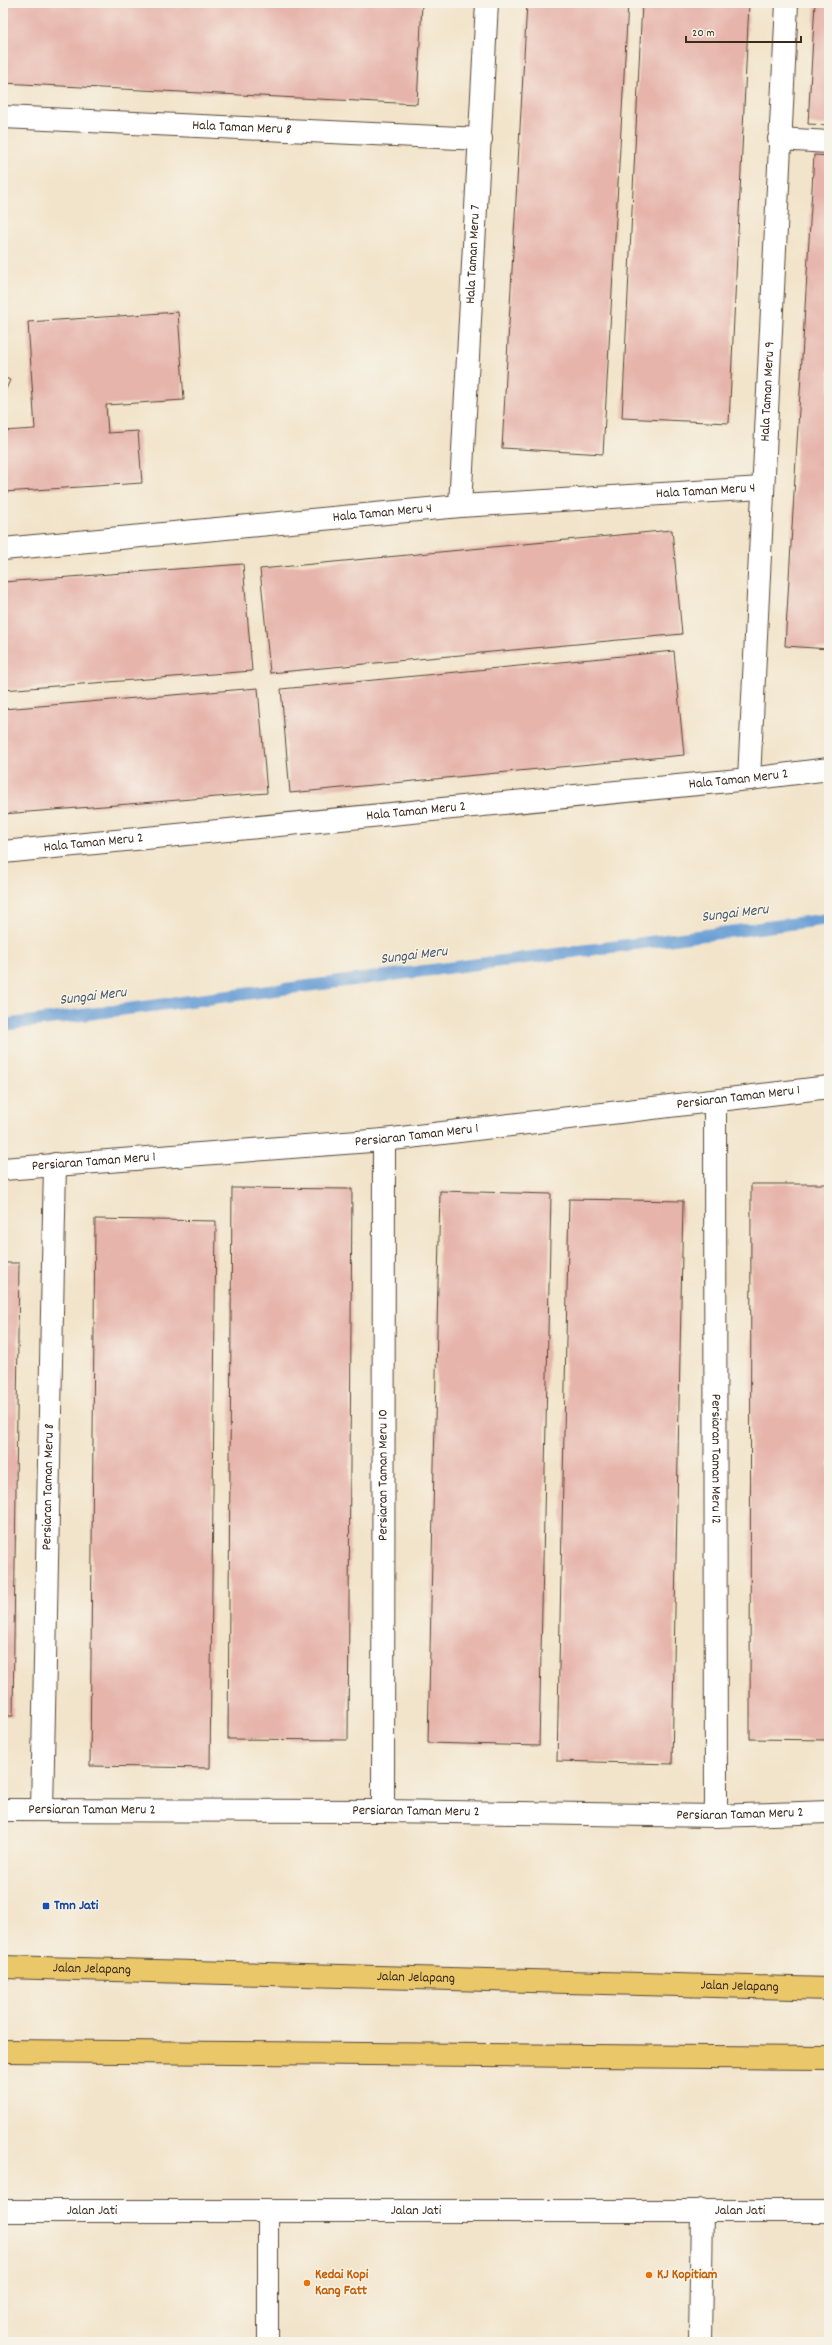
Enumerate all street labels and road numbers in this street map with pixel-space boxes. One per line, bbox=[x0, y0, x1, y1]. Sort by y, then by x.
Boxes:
street label: Hala Taman Meru 8 bbox=[192, 116, 292, 140]
street label: Hala Taman Meru 7 bbox=[461, 204, 486, 304]
street label: Hala Taman Meru 9 bbox=[756, 341, 780, 442]
street label: Hala Taman Meru 4 bbox=[655, 478, 756, 504]
street label: Hala Taman Meru 4 bbox=[332, 499, 433, 528]
street label: Hala Taman Meru 2 bbox=[688, 764, 789, 795]
street label: Hala Taman Meru 2 bbox=[365, 797, 467, 826]
street label: Hala Taman Meru 2 bbox=[43, 828, 144, 858]
street label: Persiaran Taman Meru 1 bbox=[676, 1081, 801, 1115]
street label: Persiaran Taman Meru 1 bbox=[354, 1119, 480, 1152]
street label: Persiaran Taman Meru 1 bbox=[31, 1147, 156, 1177]
street label: Persiaran Taman Meru 12 bbox=[705, 1394, 726, 1524]
street label: Persiaran Taman Meru 10 bbox=[373, 1409, 394, 1541]
street label: Persiaran Taman Meru 8 bbox=[37, 1423, 60, 1551]
street label: Persiaran Taman Meru 2 bbox=[28, 1800, 156, 1820]
street label: Persiaran Taman Meru 2 bbox=[352, 1801, 480, 1822]
street label: Persiaran Taman Meru 2 bbox=[676, 1803, 804, 1826]
street label: Jalan Jelapang bbox=[53, 1958, 131, 1980]
street label: Jalan Jelapang bbox=[377, 1967, 455, 1989]
street label: Jalan Jelapang bbox=[700, 1976, 779, 1998]
street label: Jalan Jati bbox=[67, 2201, 118, 2221]
street label: Jalan Jati bbox=[391, 2201, 442, 2221]
street label: Jalan Jati bbox=[715, 2201, 766, 2221]

